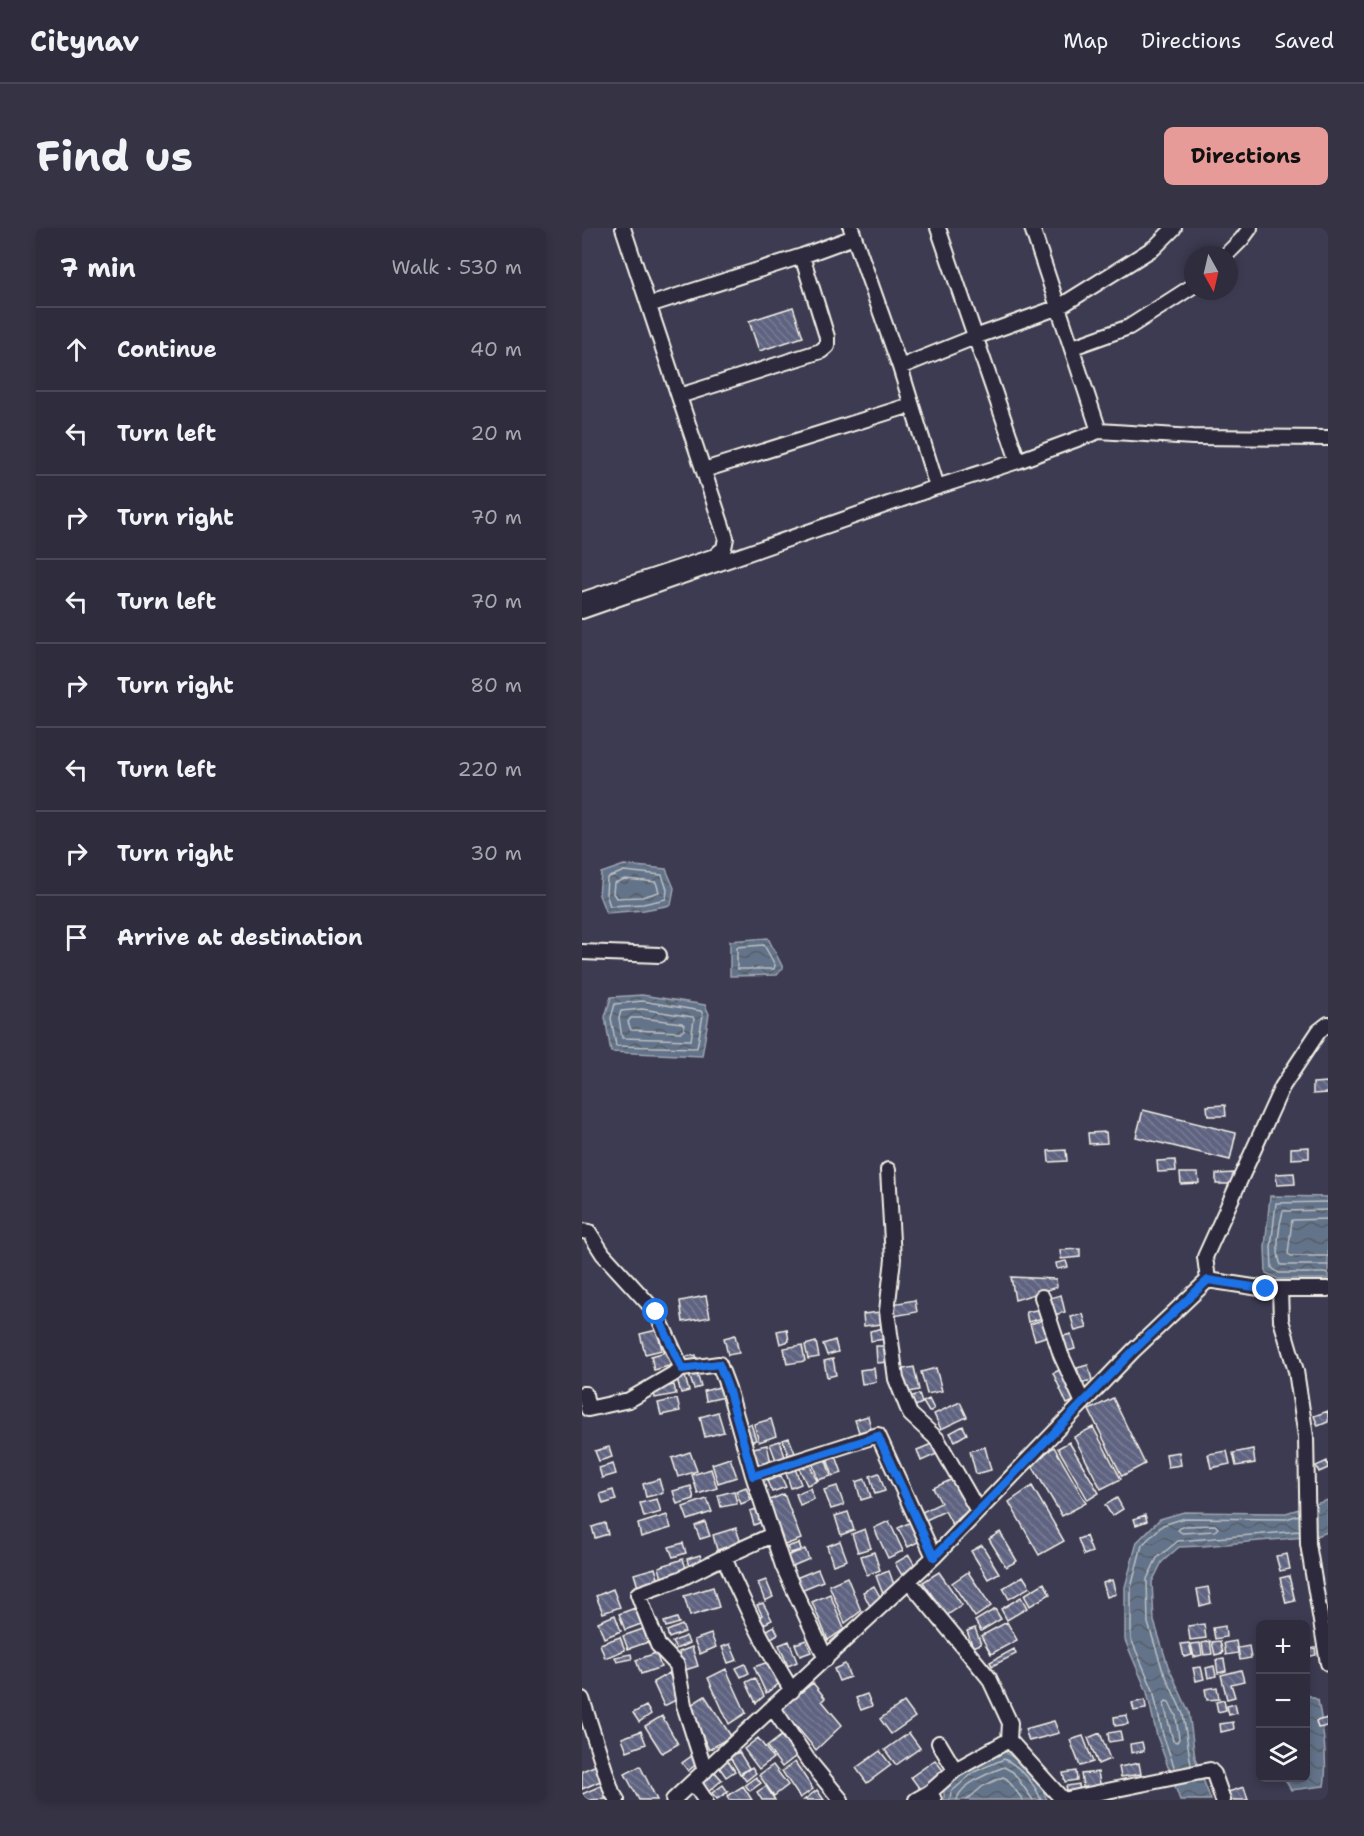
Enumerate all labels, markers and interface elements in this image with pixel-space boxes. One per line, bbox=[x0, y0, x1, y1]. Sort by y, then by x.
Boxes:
text: Citynav bbox=[30, 22, 139, 60]
text: Map bbox=[1063, 27, 1108, 55]
text: Directions bbox=[1141, 27, 1241, 55]
text: Saved bbox=[1274, 27, 1334, 55]
button: Directions bbox=[1164, 127, 1328, 185]
text: Find us bbox=[36, 128, 193, 184]
north arrow bbox=[1184, 246, 1238, 300]
text: 7 min bbox=[60, 250, 136, 285]
text: Walk · 530 m bbox=[391, 254, 522, 280]
icon: ahead bbox=[60, 333, 93, 366]
text: Continue bbox=[117, 335, 217, 364]
text: 40 m bbox=[470, 336, 522, 362]
icon: left bbox=[60, 417, 93, 450]
text: Turn left bbox=[117, 419, 216, 448]
text: 20 m bbox=[471, 420, 522, 446]
icon: right bbox=[60, 501, 93, 534]
text: Turn right bbox=[117, 503, 234, 532]
text: 70 m bbox=[470, 504, 522, 530]
icon: left bbox=[60, 585, 93, 618]
text: Turn left bbox=[117, 587, 216, 616]
text: 70 m bbox=[470, 588, 522, 614]
icon: right bbox=[60, 669, 93, 702]
text: Turn right bbox=[117, 671, 234, 700]
text: 80 m bbox=[470, 672, 522, 698]
icon: left bbox=[60, 753, 93, 786]
text: Turn left bbox=[117, 755, 216, 784]
text: 220 m bbox=[458, 756, 522, 782]
icon: right bbox=[60, 837, 93, 870]
text: Turn right bbox=[117, 839, 234, 868]
text: 30 m bbox=[470, 840, 522, 866]
icon: arrive bbox=[60, 921, 93, 954]
text: Arrive at destination bbox=[117, 923, 363, 952]
route end bbox=[1252, 1275, 1278, 1301]
route start bbox=[642, 1298, 668, 1324]
map controls bbox=[1256, 1620, 1310, 1782]
button: + bbox=[1256, 1620, 1310, 1674]
button: − bbox=[1256, 1674, 1310, 1728]
button: layers bbox=[1256, 1728, 1310, 1782]

